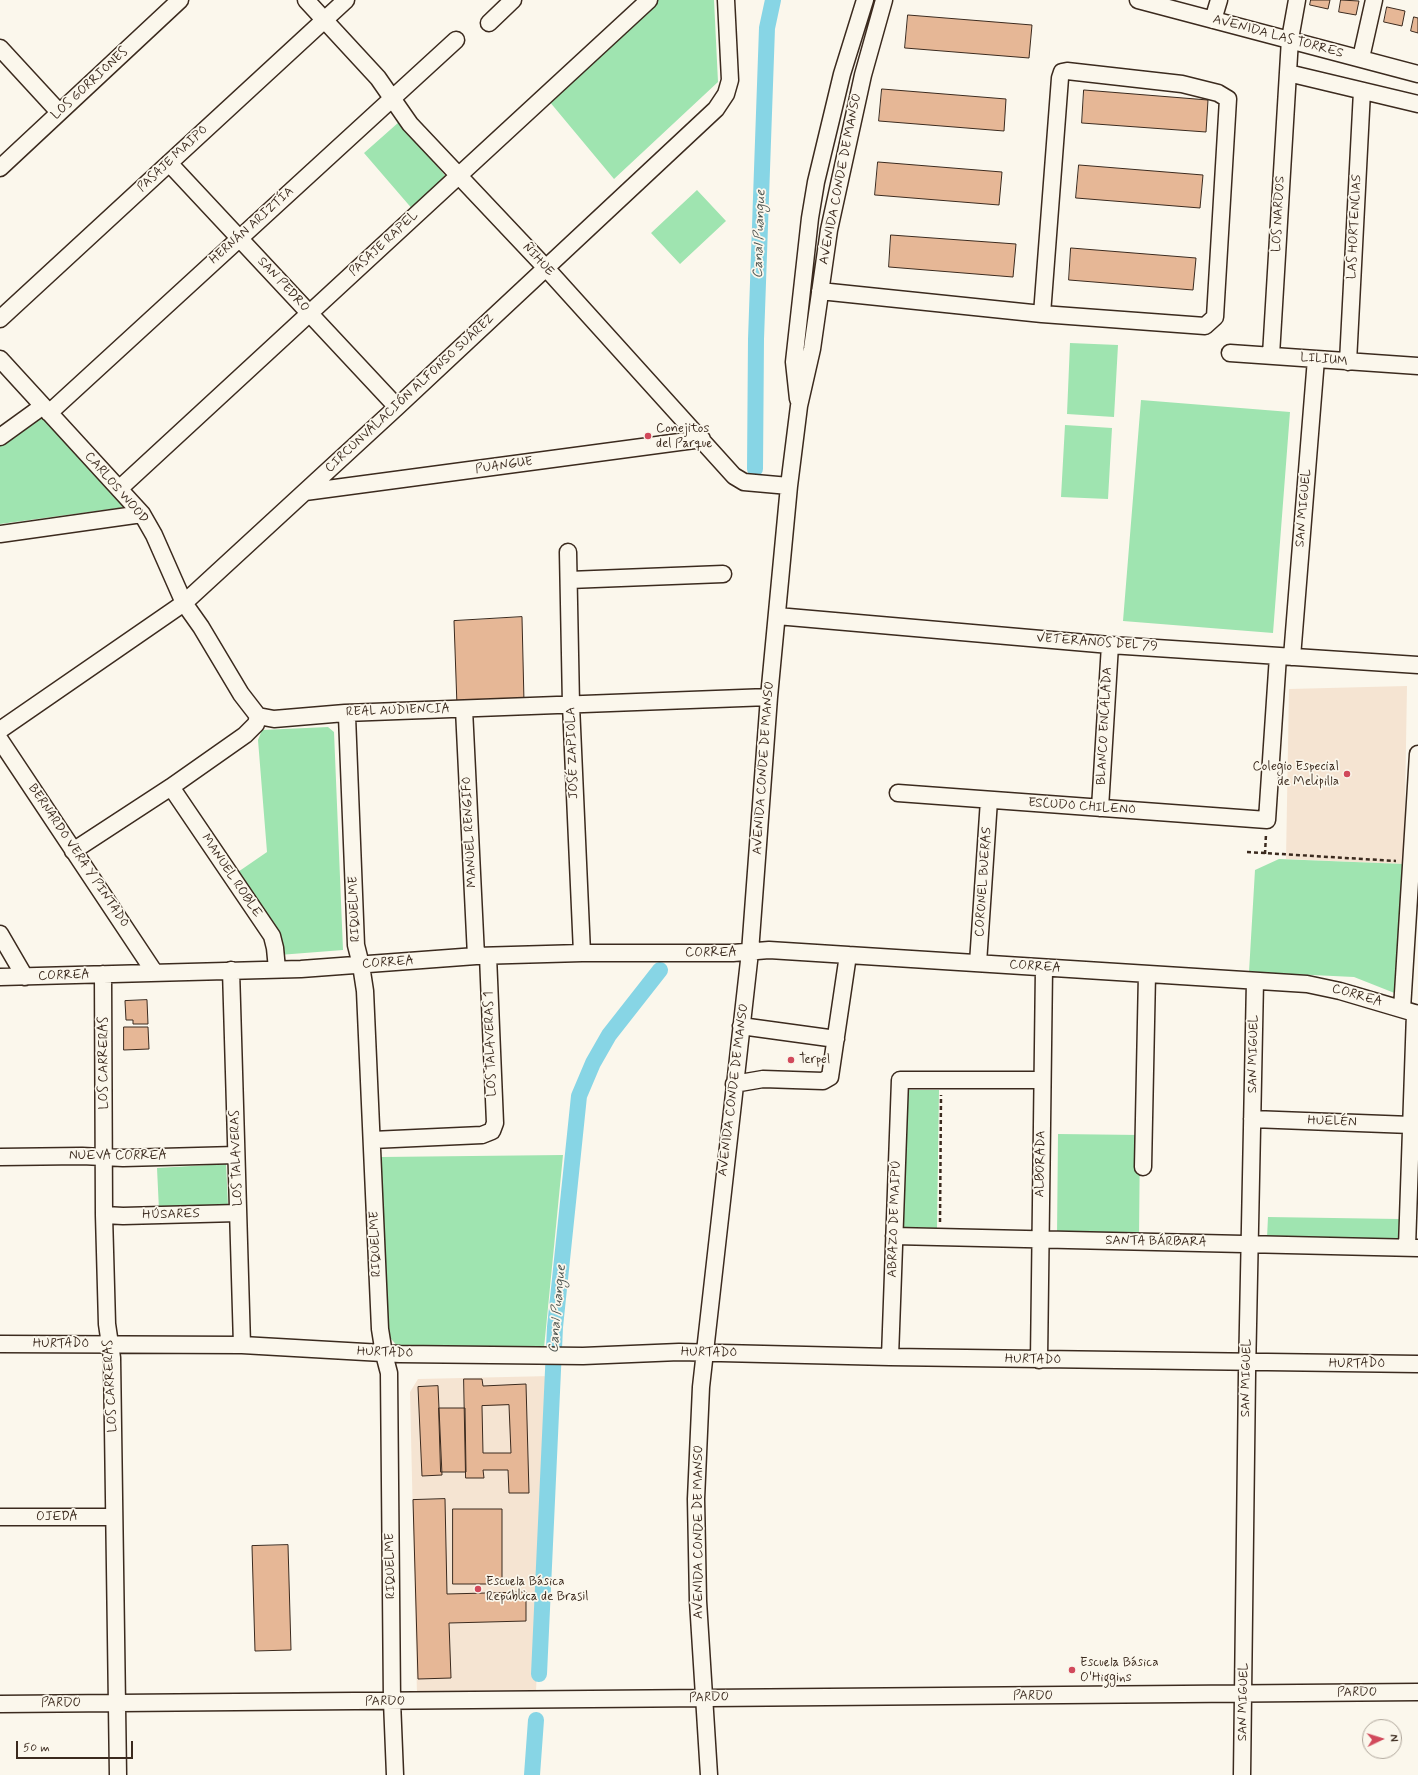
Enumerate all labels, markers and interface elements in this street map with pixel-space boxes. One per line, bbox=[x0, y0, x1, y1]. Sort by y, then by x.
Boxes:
street label: AVENIDA LAS TORRES bbox=[1211, 12, 1345, 62]
street label: LOS GORRIONES bbox=[49, 45, 131, 123]
street label: AVENIDA CONDE DE MANSO bbox=[817, 92, 865, 266]
street label: PASAJE MAIPO bbox=[134, 122, 212, 196]
street label: LAS HORTENCIAS bbox=[1344, 174, 1366, 280]
street label: LOS NARDOS bbox=[1269, 176, 1289, 252]
street label: HERNÁN ARIZTÍA bbox=[207, 184, 297, 268]
water label: Canal Puangue bbox=[750, 189, 770, 279]
street label: PASAJE RAPEL bbox=[346, 208, 422, 280]
street label: ÑIHUE bbox=[519, 240, 557, 280]
street label: SAN PEDRO bbox=[254, 254, 312, 316]
street label: CIRCUNVALACIÓN ALFONSO SUÁREZ bbox=[322, 312, 498, 476]
street label: LILIUM bbox=[1300, 350, 1348, 370]
place label: Conejitos del Parque bbox=[656, 421, 712, 452]
marker: Conejitos del Parque bbox=[643, 431, 653, 441]
street label: CARLOS WOOD bbox=[81, 449, 151, 527]
street label: PUANGUE bbox=[474, 454, 534, 478]
street label: SAN MIGUEL bbox=[1293, 468, 1315, 548]
street label: VETERANOS DEL 79 bbox=[1036, 631, 1158, 655]
street label: BLANCO ENCALADA bbox=[1094, 667, 1116, 785]
street label: AVENIDA CONDE DE MANSO bbox=[750, 681, 778, 855]
street label: REAL AUDIENCIA bbox=[346, 701, 450, 721]
street label: JOSÉ ZAPIOLA bbox=[564, 707, 582, 799]
place label: Colegio Especial de Melipilla bbox=[1253, 759, 1339, 790]
marker: Colegio Especial de Melipilla bbox=[1342, 769, 1352, 779]
street label: MANUEL RENGIFO bbox=[459, 776, 481, 888]
street label: BERNARDO VERA Y PINTADO bbox=[24, 781, 132, 931]
street label: ESCUDO CHILENO bbox=[1028, 795, 1136, 819]
street label: CORONEL BUERAS bbox=[972, 827, 996, 937]
street label: MANUEL ROBLE bbox=[197, 831, 265, 921]
street label: RIQUELME bbox=[346, 876, 364, 942]
street label: CORREA bbox=[685, 945, 737, 961]
street label: CORREA bbox=[362, 953, 414, 973]
street label: CORREA bbox=[1009, 957, 1061, 977]
street label: CORREA bbox=[38, 967, 90, 985]
street label: CORREA bbox=[1330, 981, 1384, 1011]
street label: LOS TALAVERAS 1 bbox=[481, 991, 501, 1097]
street label: AVENIDA CONDE DE MANSO bbox=[716, 1003, 752, 1177]
street label: SAN MIGUEL bbox=[1246, 1015, 1262, 1093]
street label: LOS CARRERAS bbox=[96, 1017, 112, 1109]
place label: Terpel bbox=[799, 1052, 830, 1068]
marker: Terpel bbox=[786, 1055, 796, 1065]
street label: LOS TALAVERAS bbox=[228, 1110, 246, 1206]
street label: HUELÉN bbox=[1307, 1113, 1357, 1131]
street label: ALBORADA bbox=[1033, 1130, 1049, 1198]
street label: NUEVA CORREA bbox=[69, 1148, 167, 1164]
street label: ABRAZO DE MAIPÚ bbox=[885, 1160, 905, 1278]
street label: HÚSARES bbox=[142, 1207, 200, 1223]
street label: RIQUELME bbox=[367, 1211, 385, 1277]
street label: SANTA BÁRBARA bbox=[1105, 1233, 1207, 1251]
water label: Canal Puangue bbox=[546, 1264, 570, 1354]
street label: HURTADO bbox=[33, 1336, 89, 1352]
street label: LOS CARRERAS bbox=[101, 1339, 121, 1433]
street label: SAN MIGUEL bbox=[1239, 1339, 1255, 1417]
street label: HURTADO bbox=[357, 1344, 413, 1362]
street label: HURTADO bbox=[681, 1345, 737, 1361]
street label: HURTADO bbox=[1005, 1352, 1061, 1368]
street label: HURTADO bbox=[1329, 1356, 1385, 1372]
street label: AVENIDA CONDE DE MANSO bbox=[691, 1445, 707, 1619]
street label: OJEDA bbox=[36, 1509, 78, 1525]
street label: RIQUELME bbox=[383, 1533, 399, 1599]
place label: Escuela Básica República de Brasil bbox=[486, 1574, 589, 1605]
marker: Escuela Básica República de Brasil bbox=[473, 1584, 483, 1594]
place label: Escuela Básica O'Higgins bbox=[1080, 1655, 1159, 1686]
street label: SAN MIGUEL bbox=[1236, 1663, 1252, 1741]
marker: Escuela Básica O'Higgins bbox=[1067, 1665, 1077, 1675]
street label: PARDO bbox=[1337, 1685, 1377, 1701]
street label: PARDO bbox=[1013, 1688, 1053, 1704]
street label: PARDO bbox=[689, 1690, 729, 1706]
street label: PARDO bbox=[365, 1694, 405, 1710]
street label: PARDO bbox=[41, 1695, 81, 1711]
north arrow bbox=[1362, 1719, 1402, 1759]
scale bar bbox=[18, 1733, 135, 1759]
text: N bbox=[1386, 1734, 1400, 1742]
text: 50 m bbox=[23, 1740, 50, 1756]

